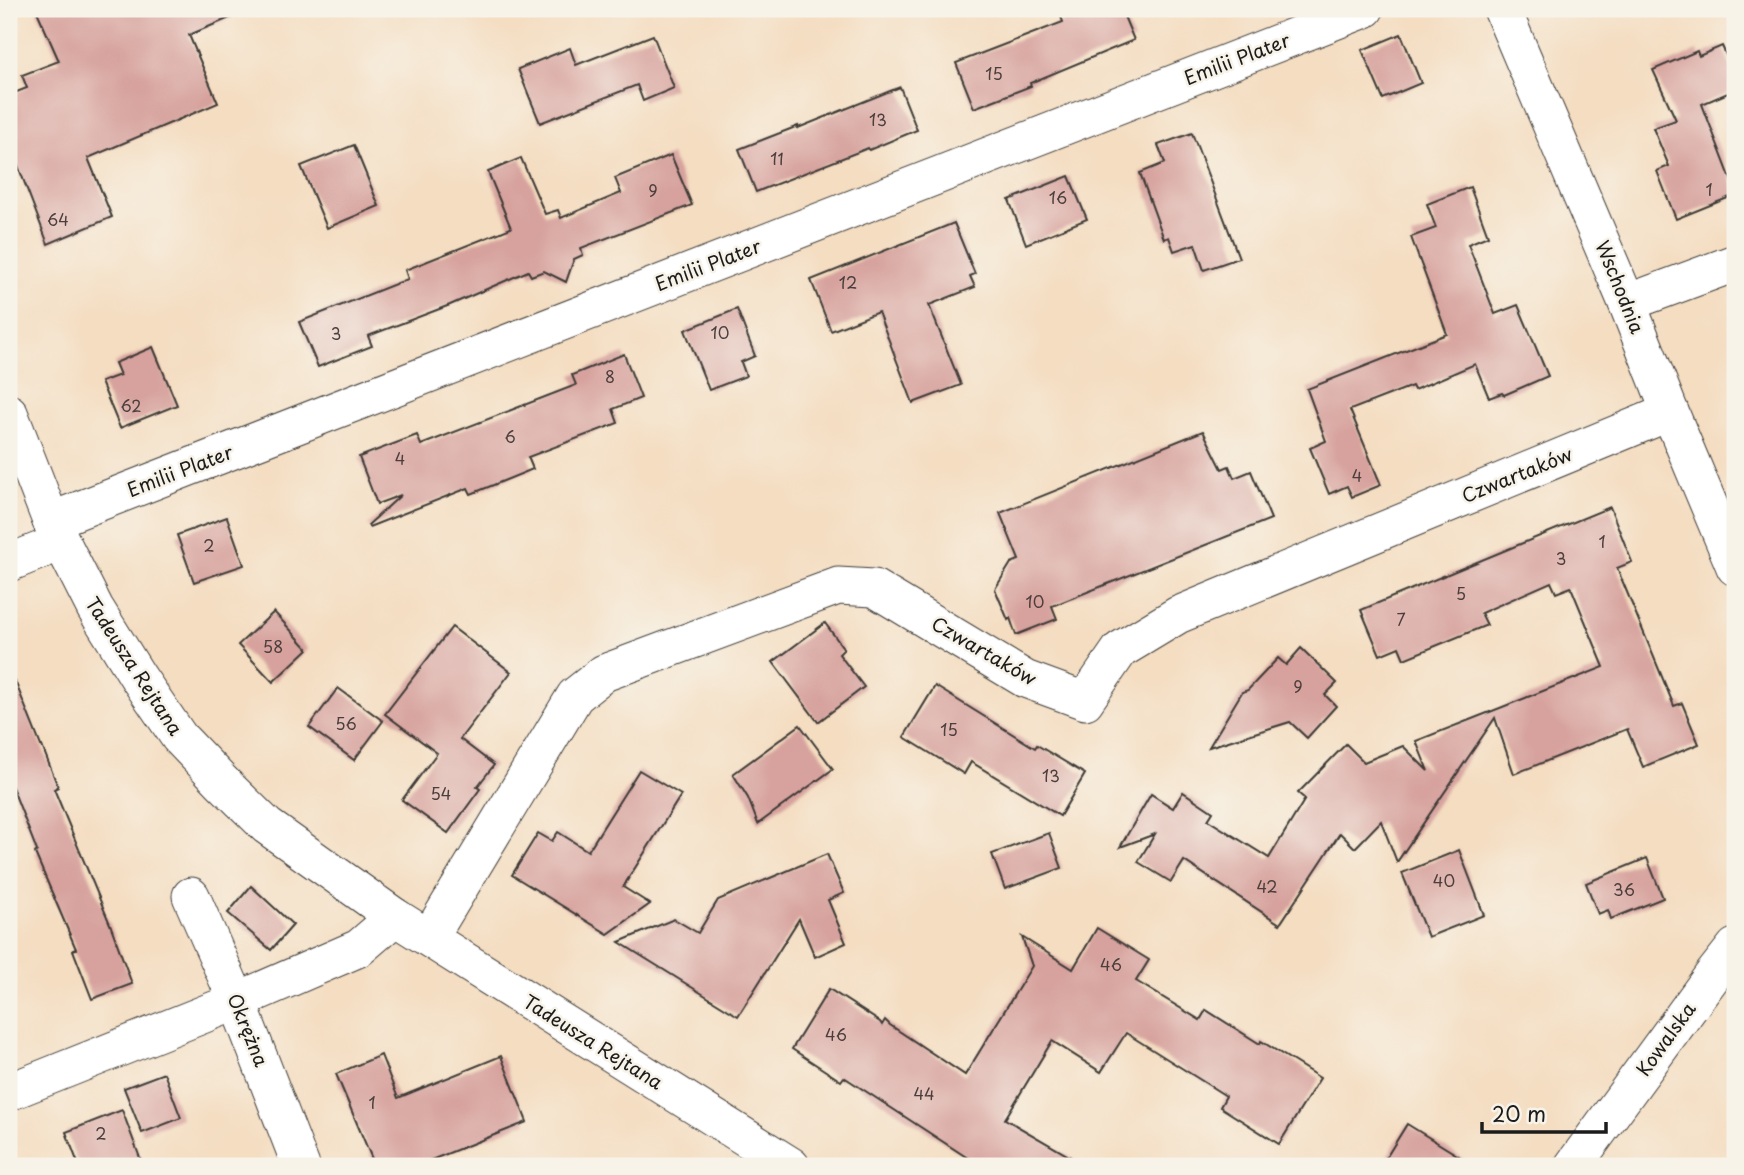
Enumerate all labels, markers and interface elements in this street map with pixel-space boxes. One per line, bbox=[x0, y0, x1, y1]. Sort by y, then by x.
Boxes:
street label: Emilii Plater bbox=[1180, 25, 1294, 91]
house number: 15 bbox=[985, 61, 1003, 85]
house number: 13 bbox=[869, 107, 887, 131]
house number: 11 bbox=[770, 146, 784, 170]
house number: 1 bbox=[1705, 177, 1713, 201]
house number: 9 bbox=[648, 178, 658, 202]
house number: 16 bbox=[1049, 185, 1067, 209]
house number: 64 bbox=[47, 207, 69, 231]
street label: Emilii Plater bbox=[651, 231, 765, 297]
street label: Wschodnia bbox=[1589, 236, 1653, 338]
house number: 12 bbox=[839, 270, 857, 294]
house number: 10 bbox=[711, 320, 729, 344]
house number: 3 bbox=[331, 321, 341, 345]
house number: 8 bbox=[605, 364, 615, 388]
house number: 62 bbox=[120, 393, 142, 417]
house number: 6 bbox=[504, 424, 516, 448]
street label: Emilii Plater bbox=[123, 437, 237, 503]
street label: Czwartaków bbox=[1457, 439, 1577, 509]
house number: 4 bbox=[395, 446, 405, 470]
house number: 4 bbox=[1352, 463, 1362, 487]
house number: 1 bbox=[1598, 529, 1606, 553]
house number: 2 bbox=[203, 533, 215, 557]
house number: 3 bbox=[1556, 546, 1566, 570]
house number: 5 bbox=[1456, 581, 1466, 605]
house number: 10 bbox=[1026, 589, 1044, 613]
street label: Tadeusza Rejtana bbox=[80, 591, 190, 740]
house number: 7 bbox=[1396, 607, 1406, 631]
street label: Czwartaków bbox=[927, 609, 1043, 692]
house number: 58 bbox=[263, 634, 283, 658]
house number: 9 bbox=[1293, 674, 1303, 698]
house number: 56 bbox=[335, 711, 357, 735]
house number: 15 bbox=[940, 717, 958, 741]
house number: 13 bbox=[1042, 763, 1060, 787]
house number: 54 bbox=[431, 781, 451, 805]
house number: 40 bbox=[1433, 868, 1455, 892]
house number: 42 bbox=[1256, 874, 1278, 898]
house number: 36 bbox=[1613, 877, 1635, 901]
house number: 46 bbox=[1100, 952, 1122, 976]
street label: Tadeusza Rejtana bbox=[518, 987, 669, 1095]
street label: Okrężna bbox=[222, 989, 276, 1071]
street label: Kowalska bbox=[1629, 995, 1702, 1081]
house number: 46 bbox=[825, 1022, 847, 1046]
house number: 44 bbox=[913, 1081, 935, 1105]
house number: 1 bbox=[368, 1090, 376, 1114]
scale bar bbox=[1482, 1091, 1606, 1135]
text: 20 m bbox=[1492, 1097, 1546, 1129]
house number: 2 bbox=[95, 1121, 107, 1145]

